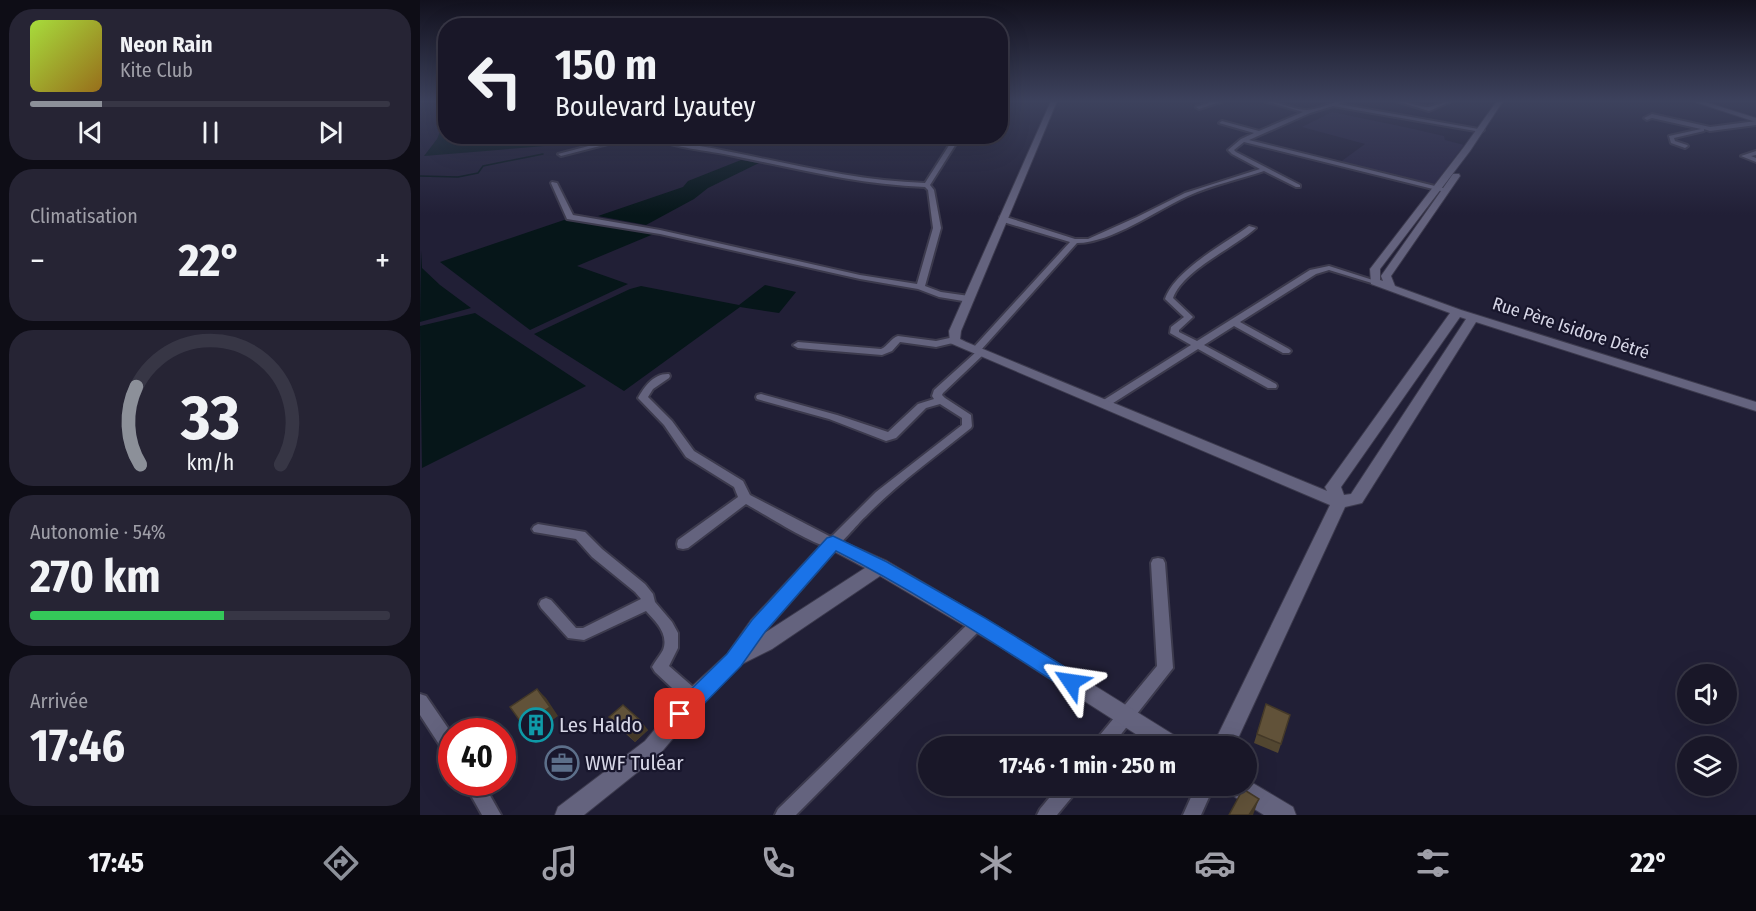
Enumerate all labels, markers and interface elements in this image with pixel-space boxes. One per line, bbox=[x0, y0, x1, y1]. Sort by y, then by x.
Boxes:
text: Neon Rain bbox=[120, 31, 213, 58]
text: 150 m bbox=[555, 40, 657, 90]
icon: left bbox=[456, 42, 534, 120]
text: Kite Club bbox=[120, 58, 193, 82]
text: Boulevard Lyautey bbox=[555, 91, 756, 123]
icon: previous bbox=[74, 116, 107, 149]
icon: pause bbox=[194, 116, 227, 149]
icon: next bbox=[314, 116, 347, 149]
text: Climatisation bbox=[30, 204, 138, 228]
text: 22° bbox=[179, 234, 241, 288]
text: − bbox=[30, 241, 45, 281]
text: + bbox=[375, 241, 390, 281]
street label: Rue Père Isidore Détré bbox=[1490, 292, 1652, 364]
text: 33 bbox=[179, 381, 240, 456]
text: km/h bbox=[186, 450, 234, 476]
text: Autonomie · 54% bbox=[30, 520, 166, 544]
text: 270 km bbox=[30, 550, 161, 604]
position arrow bbox=[1039, 650, 1103, 714]
map controls bbox=[1677, 664, 1737, 796]
button: sound bbox=[1677, 664, 1737, 724]
pin bbox=[654, 688, 705, 739]
text: Arrivée bbox=[30, 689, 88, 713]
icon: arrive bbox=[663, 697, 696, 730]
building icon: Les Haldo bbox=[518, 707, 554, 743]
place label: Les Haldo bbox=[559, 712, 643, 738]
speed limit sign: 40 bbox=[438, 718, 516, 796]
text: 17:46 bbox=[30, 719, 125, 773]
button: layers bbox=[1677, 736, 1737, 796]
office icon: WWF Tuléar bbox=[544, 745, 580, 781]
place label: WWF Tuléar bbox=[585, 750, 684, 776]
text: 17:46 · 1 min · 250 m bbox=[999, 752, 1176, 779]
icon: directions bbox=[320, 842, 362, 884]
icon: music bbox=[539, 842, 581, 884]
icon: phone bbox=[757, 842, 799, 884]
icon: climate bbox=[975, 842, 1017, 884]
icon: car bbox=[1194, 842, 1236, 884]
icon: filters bbox=[1412, 842, 1454, 884]
text: 17:45 bbox=[88, 847, 144, 879]
text: 22° bbox=[1630, 847, 1668, 879]

